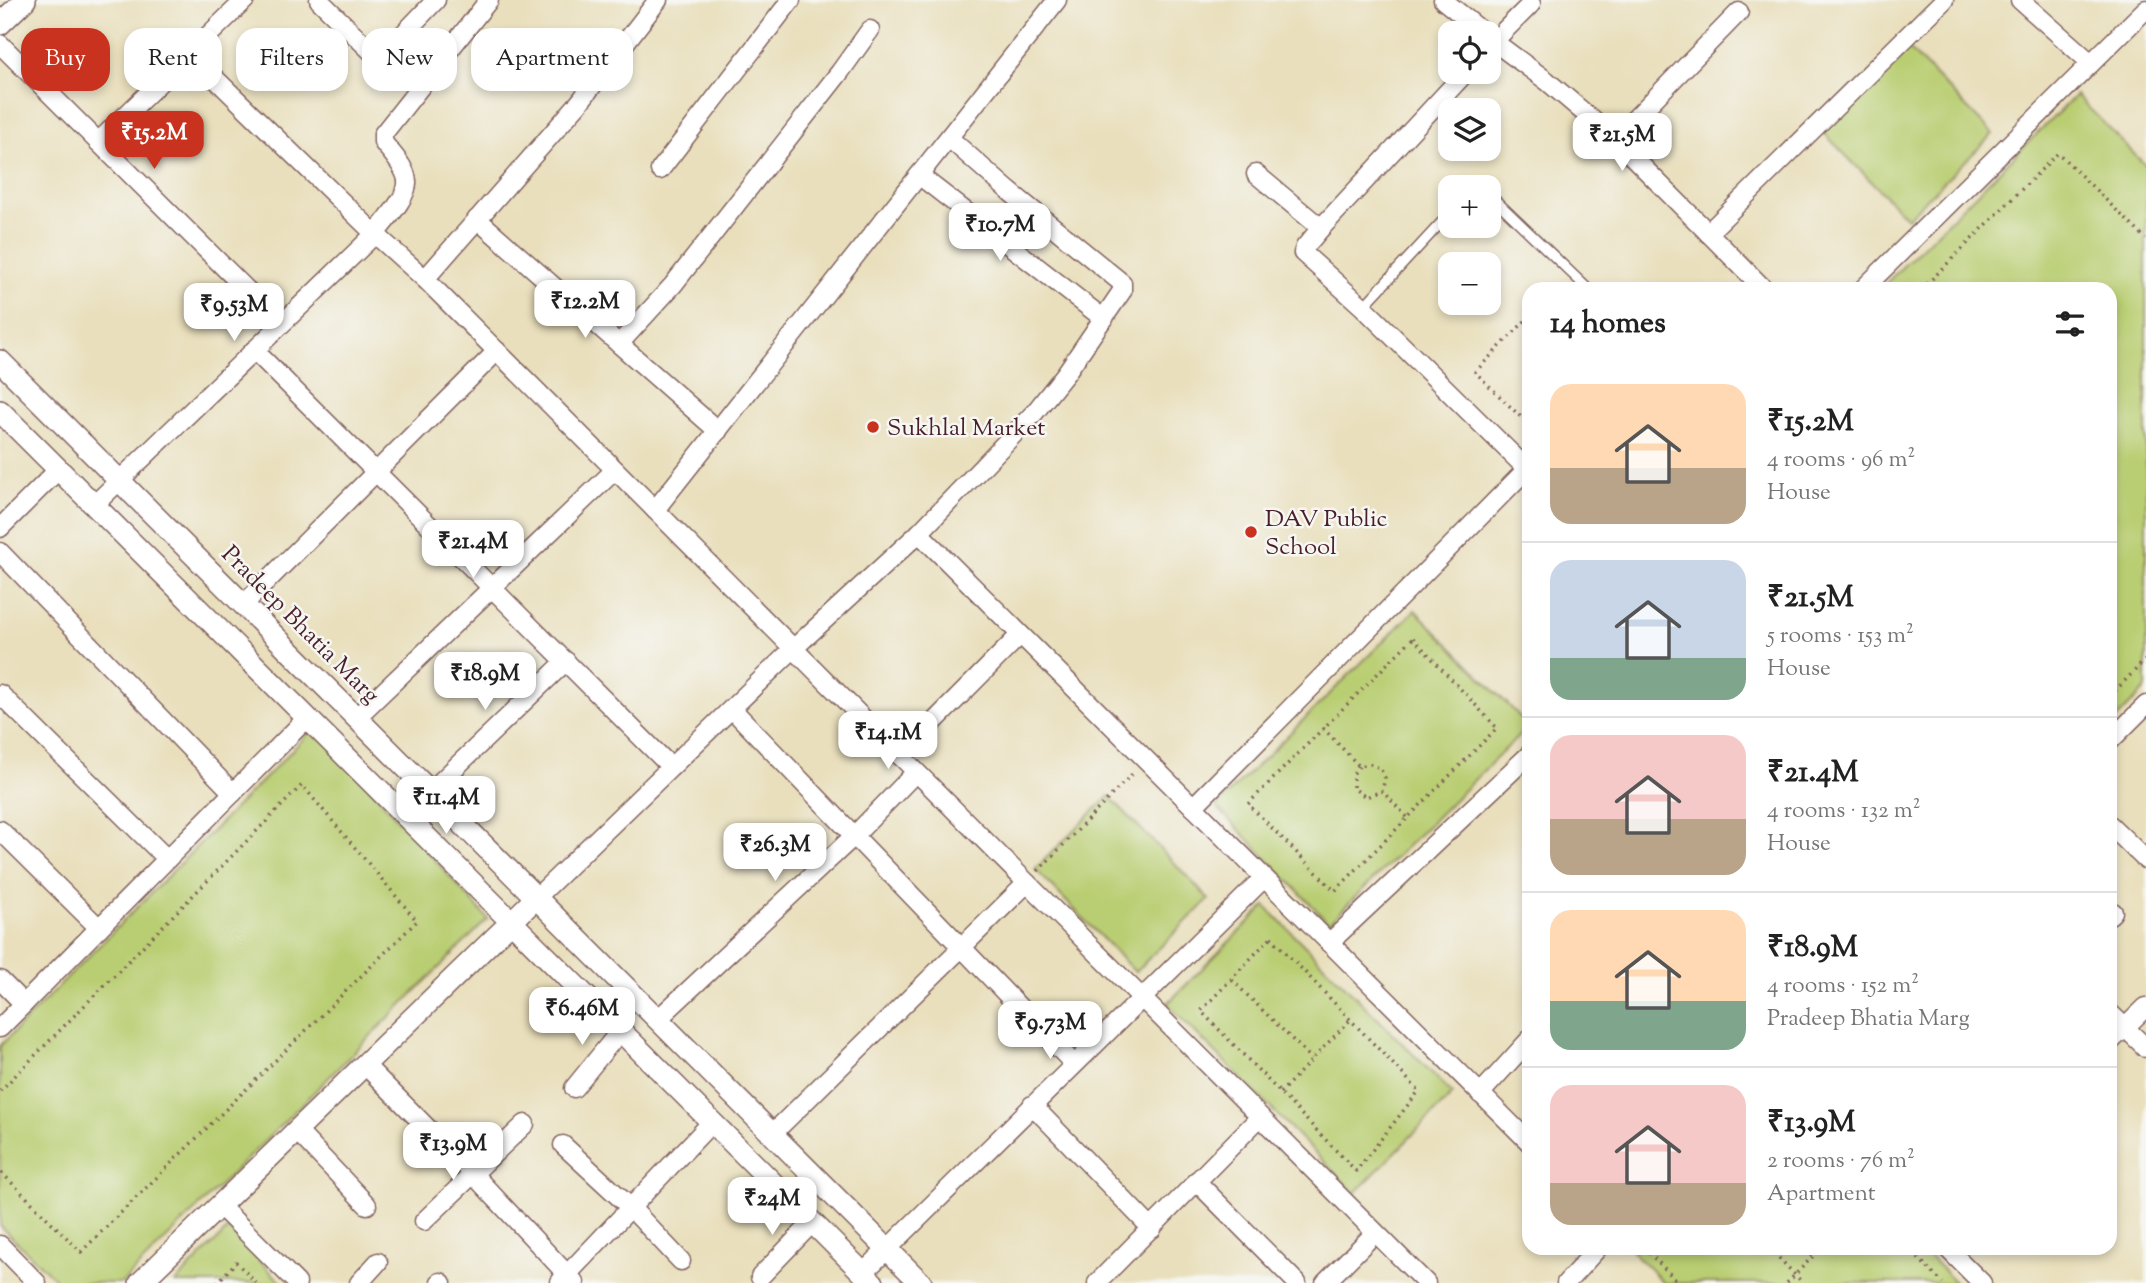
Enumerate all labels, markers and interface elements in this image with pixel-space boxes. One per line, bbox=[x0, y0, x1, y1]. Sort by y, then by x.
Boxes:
map controls bbox=[1438, 21, 1501, 315]
button: locate bbox=[1438, 21, 1501, 84]
chip: Buy bbox=[21, 28, 110, 91]
chip: Rent bbox=[124, 28, 222, 91]
chip: Filters bbox=[236, 28, 348, 91]
chip: New bbox=[362, 28, 457, 91]
chip: Apartment bbox=[471, 28, 633, 91]
button: layers bbox=[1438, 98, 1501, 161]
pin: ₹15.2M bbox=[97, 111, 211, 171]
pin: ₹21.5M bbox=[1565, 114, 1679, 173]
text: ₹15.2M bbox=[121, 117, 187, 150]
text: ₹21.5M bbox=[1589, 119, 1655, 152]
button: + bbox=[1438, 175, 1501, 238]
pin: ₹10.7M bbox=[943, 204, 1057, 263]
text: ₹10.7M bbox=[965, 209, 1035, 242]
button: − bbox=[1438, 252, 1501, 315]
pin: ₹12.2M bbox=[528, 280, 642, 340]
pin: ₹9.53M bbox=[177, 284, 291, 343]
text: ₹12.2M bbox=[550, 286, 620, 319]
text: ₹9.53M bbox=[200, 289, 268, 322]
text: 14 homes bbox=[1550, 303, 1666, 346]
icon: filters bbox=[2051, 305, 2089, 343]
text: ₹15.2M bbox=[1767, 401, 1854, 444]
place label: Sukhlal Market bbox=[887, 412, 1045, 446]
icon: home bbox=[1606, 412, 1690, 496]
marker: Sukhlal Market bbox=[865, 419, 881, 435]
text: 4 rooms · 96 m² bbox=[1767, 444, 1915, 477]
text: House bbox=[1767, 477, 1831, 510]
place label: DAV Public School bbox=[1265, 503, 1388, 565]
pin: ₹21.4M bbox=[416, 520, 530, 580]
marker: DAV Public School bbox=[1243, 524, 1259, 540]
text: ₹21.4M bbox=[438, 526, 508, 559]
street label: Pradeep Bhatia Marg bbox=[213, 539, 387, 712]
text: ₹21.5M bbox=[1767, 577, 1854, 620]
icon: home bbox=[1606, 588, 1690, 672]
text: 5 rooms · 153 m² bbox=[1767, 620, 1914, 653]
pin: ₹18.9M bbox=[428, 652, 542, 712]
text: House bbox=[1767, 653, 1831, 686]
text: ₹18.9M bbox=[450, 658, 520, 691]
pin: ₹14.1M bbox=[831, 712, 945, 771]
text: ₹14.1M bbox=[854, 717, 922, 750]
text: ₹21.4M bbox=[1767, 752, 1859, 795]
icon: home bbox=[1606, 763, 1690, 847]
pin: ₹11.4M bbox=[389, 776, 503, 836]
text: ₹11.4M bbox=[412, 782, 480, 815]
text: 4 rooms · 132 m² bbox=[1767, 795, 1920, 828]
pin: ₹26.3M bbox=[718, 824, 832, 883]
text: House bbox=[1767, 828, 1831, 861]
text: ₹26.3M bbox=[739, 829, 811, 862]
text: ₹18.9M bbox=[1767, 927, 1858, 970]
icon: home bbox=[1606, 938, 1690, 1022]
text: 4 rooms · 152 m² bbox=[1767, 970, 1919, 1003]
pin: ₹6.46M bbox=[525, 988, 639, 1047]
text: ₹6.46M bbox=[545, 993, 619, 1026]
pin: ₹9.73M bbox=[993, 1002, 1107, 1061]
text: Pradeep Bhatia Marg bbox=[1767, 1003, 1970, 1036]
text: ₹9.73M bbox=[1014, 1007, 1086, 1040]
text: ₹13.9M bbox=[1767, 1102, 1856, 1145]
icon: home bbox=[1606, 1113, 1690, 1197]
pin: ₹13.9M bbox=[396, 1122, 510, 1182]
text: ₹13.9M bbox=[419, 1128, 487, 1161]
text: 2 rooms · 76 m² bbox=[1767, 1145, 1915, 1178]
pin: ₹24M bbox=[731, 1178, 813, 1237]
text: Apartment bbox=[1767, 1178, 1876, 1211]
text: ₹24M bbox=[744, 1183, 800, 1216]

